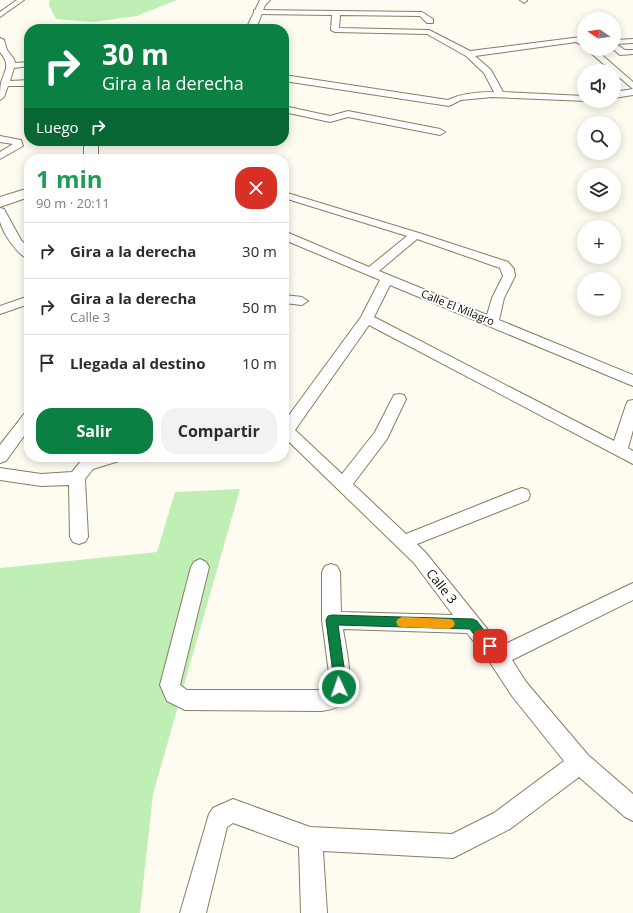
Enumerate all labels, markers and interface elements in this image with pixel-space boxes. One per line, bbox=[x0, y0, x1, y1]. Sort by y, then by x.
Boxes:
north arrow bbox=[577, 12, 621, 56]
map controls bbox=[577, 12, 621, 316]
text: 30 m bbox=[102, 35, 169, 73]
icon: right bbox=[36, 40, 88, 92]
button: sound bbox=[577, 64, 621, 108]
text: Gira a la derecha bbox=[102, 71, 244, 95]
icon: right bbox=[87, 116, 109, 138]
button: search bbox=[577, 116, 621, 160]
text: Luego bbox=[36, 117, 79, 137]
text: 1 min bbox=[36, 162, 103, 195]
button: close bbox=[235, 167, 277, 209]
button: layers bbox=[577, 168, 621, 212]
text: 90 m · 20:11 bbox=[36, 194, 110, 212]
button: + bbox=[577, 220, 621, 264]
icon: right bbox=[36, 240, 58, 262]
text: Gira a la derecha bbox=[70, 241, 196, 261]
text: 30 m bbox=[242, 241, 277, 261]
button: − bbox=[577, 272, 621, 316]
street label: Calle El Milagro bbox=[419, 285, 497, 329]
text: Gira a la derecha bbox=[70, 288, 196, 308]
icon: right bbox=[36, 296, 58, 318]
text: 50 m bbox=[242, 297, 277, 317]
text: Calle 3 bbox=[70, 308, 110, 326]
icon: arrive bbox=[36, 352, 58, 374]
text: Llegada al destino bbox=[70, 353, 205, 373]
text: 10 m bbox=[242, 353, 277, 373]
button: Salir bbox=[36, 408, 153, 454]
button: Compartir bbox=[161, 408, 277, 454]
street label: Calle 3 bbox=[422, 565, 462, 607]
pin bbox=[473, 629, 507, 663]
icon: arrive bbox=[479, 635, 501, 657]
position arrow bbox=[318, 666, 360, 708]

